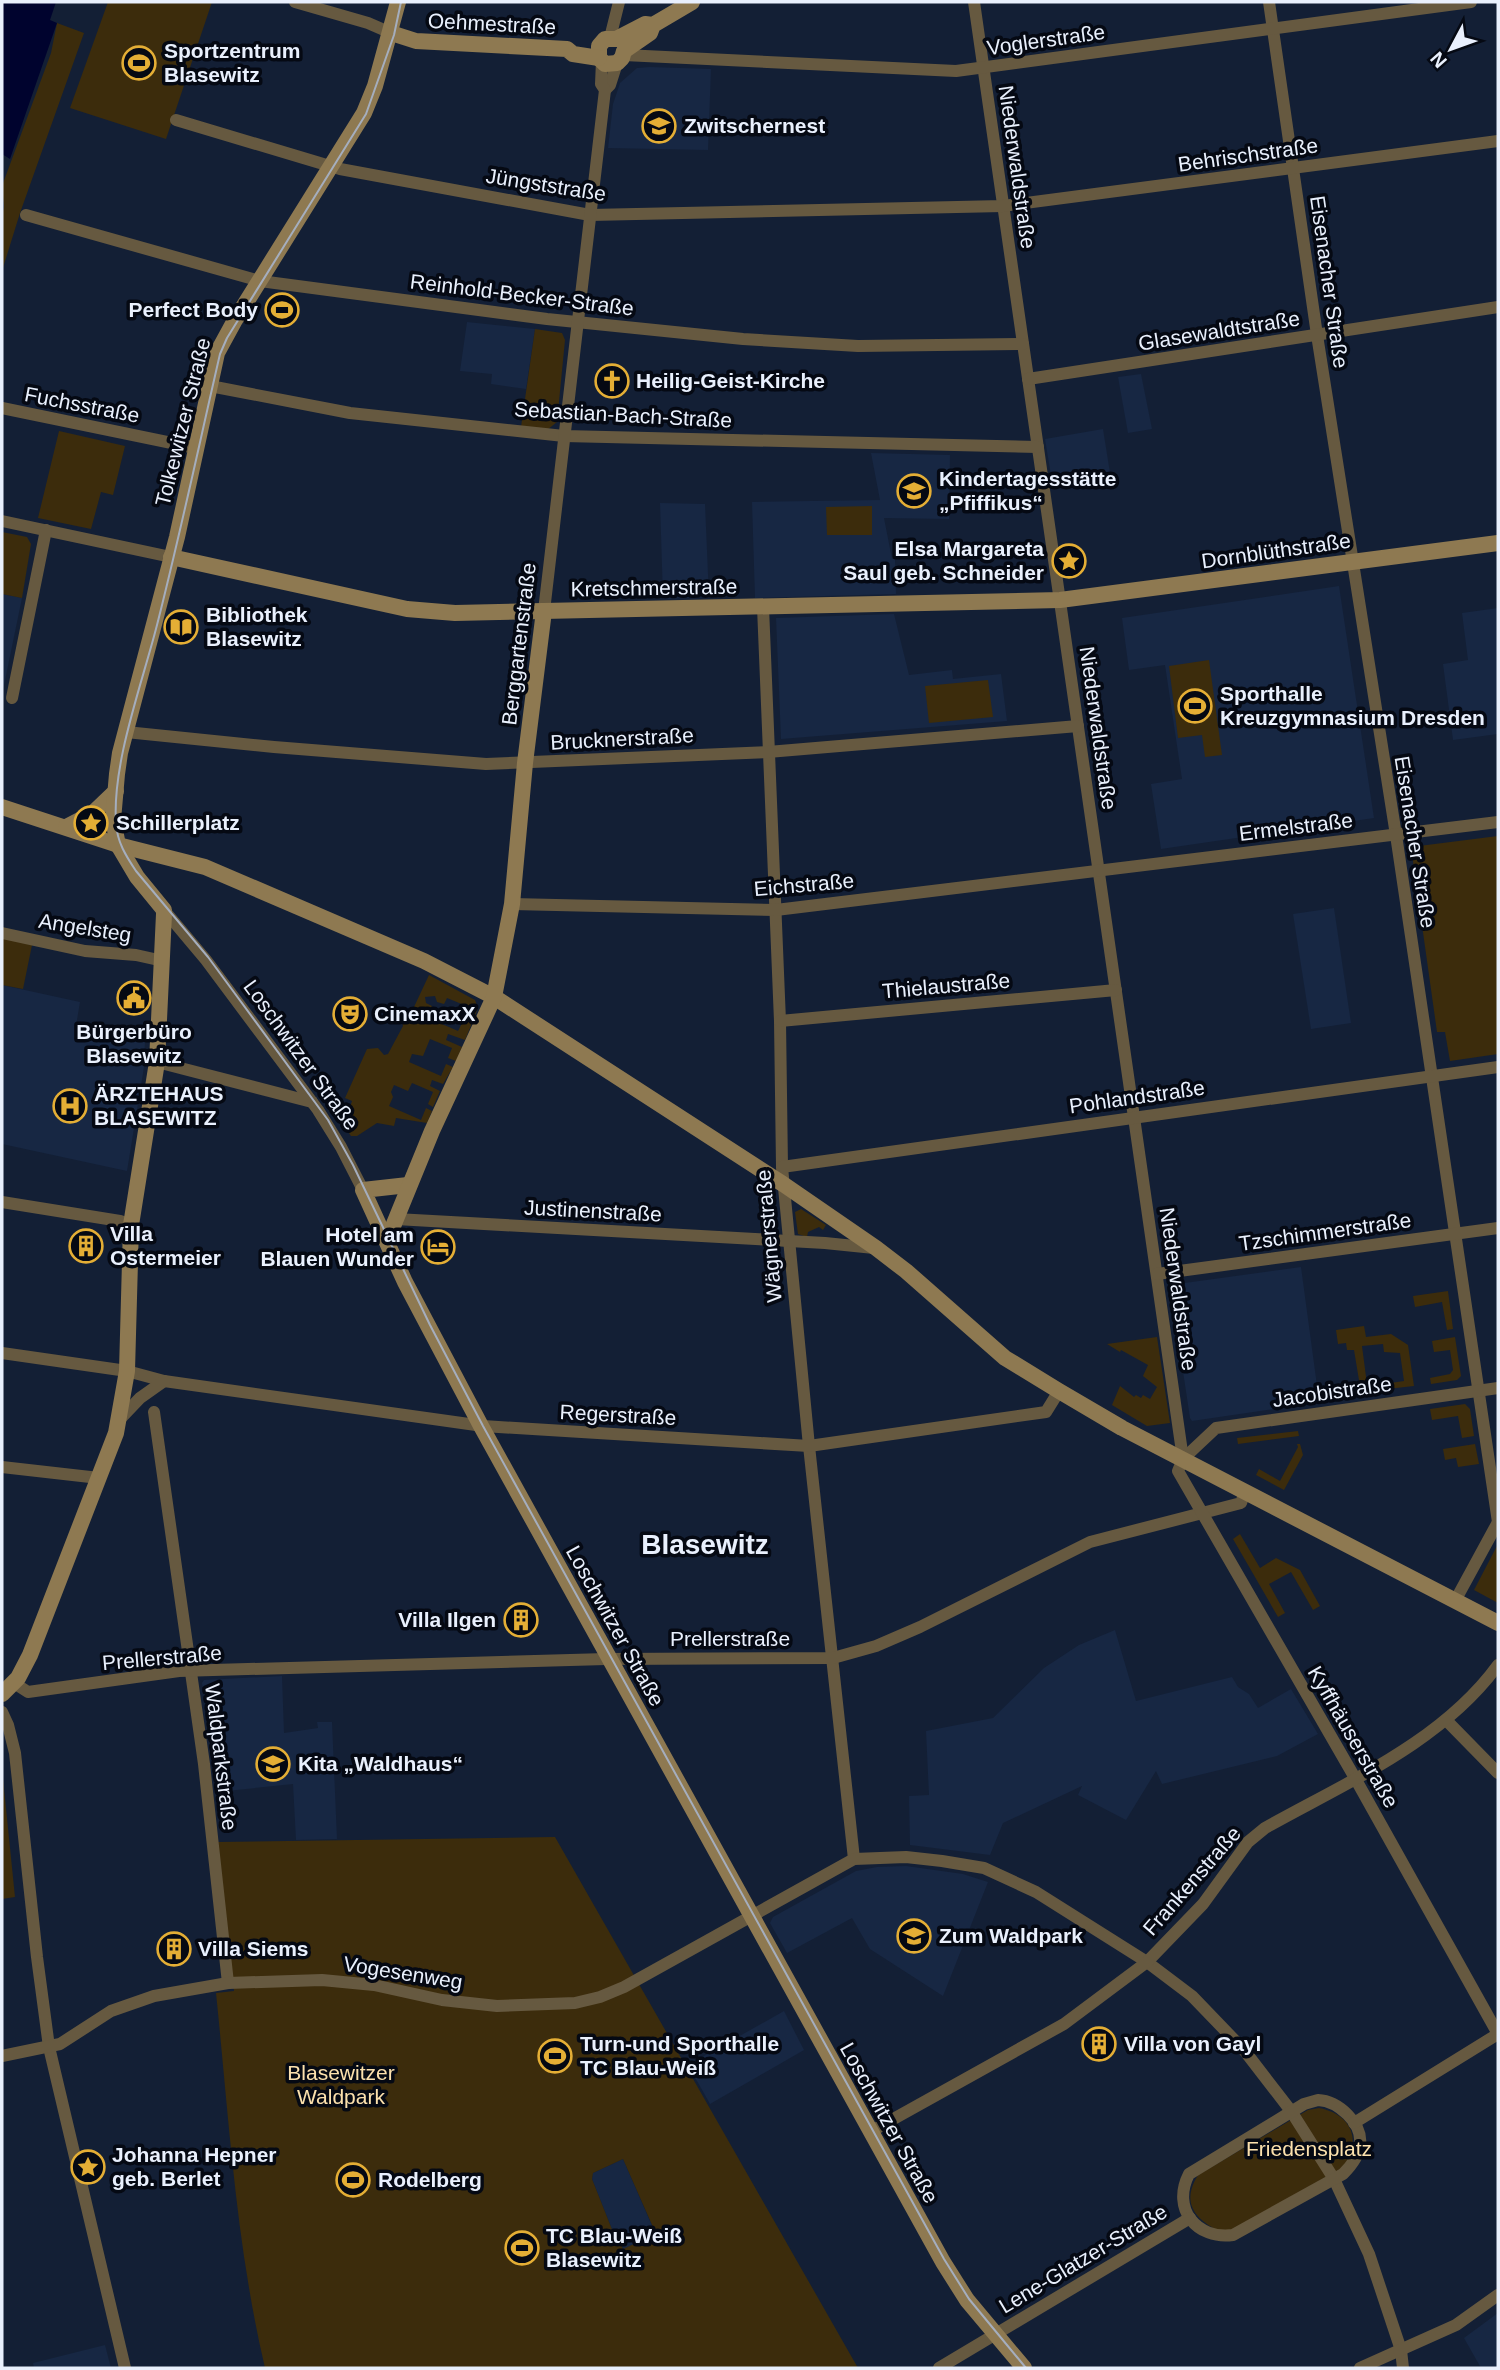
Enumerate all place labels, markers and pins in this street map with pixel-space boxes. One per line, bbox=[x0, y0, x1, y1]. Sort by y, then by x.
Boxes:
place label: Sportzentrum Blasewitz bbox=[164, 39, 301, 86]
sports icon: Sportzentrum Blasewitz bbox=[120, 44, 158, 82]
school or university icon: Zwitschernest bbox=[640, 107, 678, 145]
place label: Zwitschernest bbox=[684, 114, 825, 137]
sports icon: Perfect Body bbox=[263, 291, 301, 329]
place label: Perfect Body bbox=[128, 298, 258, 321]
church icon: Heilig-Geist-Kirche bbox=[593, 362, 631, 400]
place label: Heilig-Geist-Kirche bbox=[636, 369, 825, 392]
place label: Kindertagesstätte „Pfiffikus“ bbox=[939, 467, 1116, 514]
school or university icon: Kindertagesstätte „Pfiffikus“ bbox=[895, 472, 933, 510]
place label: Elsa Margareta Saul geb. Schneider bbox=[843, 537, 1044, 584]
place icon: Elsa Margareta Saul geb. Schneider bbox=[1050, 542, 1088, 580]
place label: Bibliothek Blasewitz bbox=[206, 603, 308, 650]
library icon: Bibliothek Blasewitz bbox=[162, 608, 200, 646]
place label: Sporthalle Kreuzgymnasium Dresden bbox=[1220, 682, 1485, 729]
sports icon: Sporthalle Kreuzgymnasium Dresden bbox=[1176, 687, 1214, 725]
place icon: Schillerplatz bbox=[72, 804, 110, 842]
place label: Schillerplatz bbox=[116, 811, 240, 834]
public building icon: Bürgerbüro Blasewitz bbox=[115, 979, 153, 1017]
theatre icon: CinemaxX bbox=[331, 995, 369, 1033]
place label: CinemaxX bbox=[374, 1002, 476, 1025]
place label: Bürgerbüro Blasewitz bbox=[76, 1020, 192, 1067]
place label: ÄRZTEHAUS BLASEWITZ bbox=[94, 1082, 224, 1129]
hospital icon: ÄRZTEHAUS BLASEWITZ bbox=[51, 1087, 89, 1125]
place label: Villa Ostermeier bbox=[110, 1222, 221, 1269]
place label: Hotel am Blauen Wunder bbox=[260, 1223, 414, 1270]
building icon: Villa Ostermeier bbox=[67, 1227, 105, 1265]
hotel icon: Hotel am Blauen Wunder bbox=[419, 1228, 457, 1266]
building icon: Villa Ilgen bbox=[502, 1601, 540, 1639]
place label: Villa Ilgen bbox=[398, 1608, 496, 1631]
school or university icon: Kita „Waldhaus“ bbox=[254, 1745, 292, 1783]
place label: Kita „Waldhaus“ bbox=[298, 1752, 463, 1775]
school or university icon: Zum Waldpark bbox=[895, 1917, 933, 1955]
place label: Zum Waldpark bbox=[939, 1924, 1083, 1947]
building icon: Villa Siems bbox=[155, 1930, 193, 1968]
place label: Villa Siems bbox=[198, 1937, 309, 1960]
building icon: Villa von Gayl bbox=[1080, 2025, 1118, 2063]
place label: Turn-und Sporthalle TC Blau-Weiß bbox=[580, 2032, 779, 2079]
place label: Villa von Gayl bbox=[1124, 2032, 1261, 2055]
sports icon: Turn-und Sporthalle TC Blau-Weiß bbox=[536, 2037, 574, 2075]
place label: Johanna Hepner geb. Berlet bbox=[112, 2143, 277, 2190]
place icon: Johanna Hepner geb. Berlet bbox=[69, 2148, 107, 2186]
sports icon: Rodelberg bbox=[334, 2161, 372, 2199]
place label: Rodelberg bbox=[378, 2168, 482, 2191]
place label: TC Blau-Weiß Blasewitz bbox=[546, 2224, 682, 2271]
sports icon: TC Blau-Weiß Blasewitz bbox=[503, 2229, 541, 2267]

